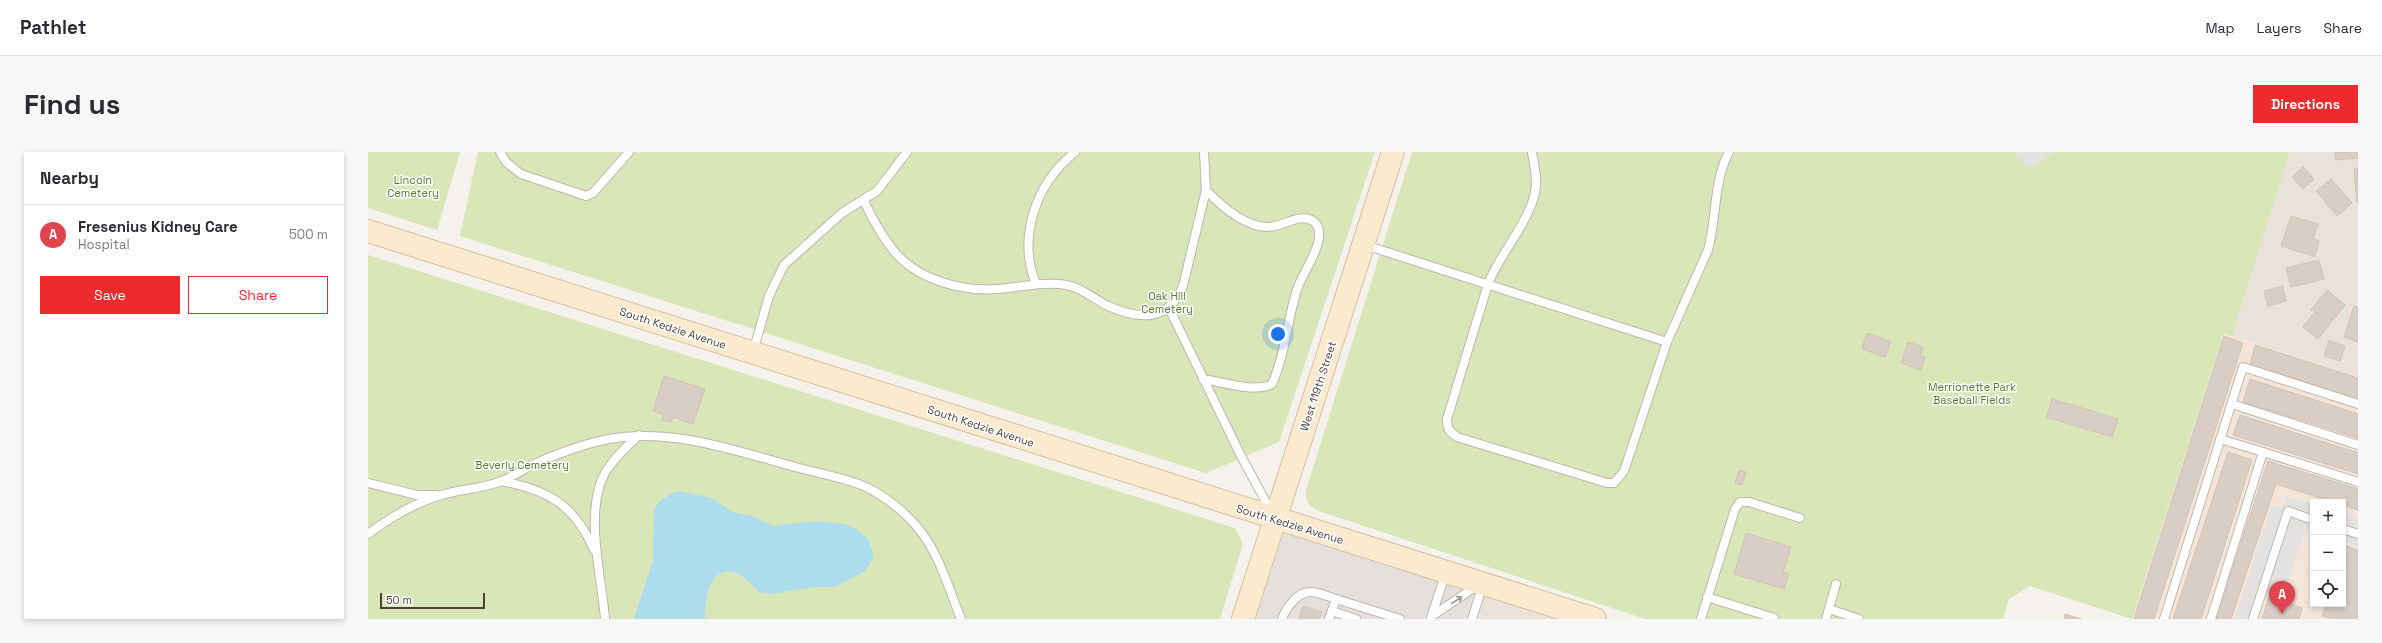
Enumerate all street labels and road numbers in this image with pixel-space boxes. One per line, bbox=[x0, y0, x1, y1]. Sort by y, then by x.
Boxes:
street label: South Kedzie Avenue bbox=[618, 304, 728, 352]
street label: West 119th Street bbox=[1297, 339, 1339, 433]
street label: South Kedzie Avenue bbox=[926, 402, 1036, 450]
street label: South Kedzie Avenue bbox=[1235, 501, 1345, 547]

